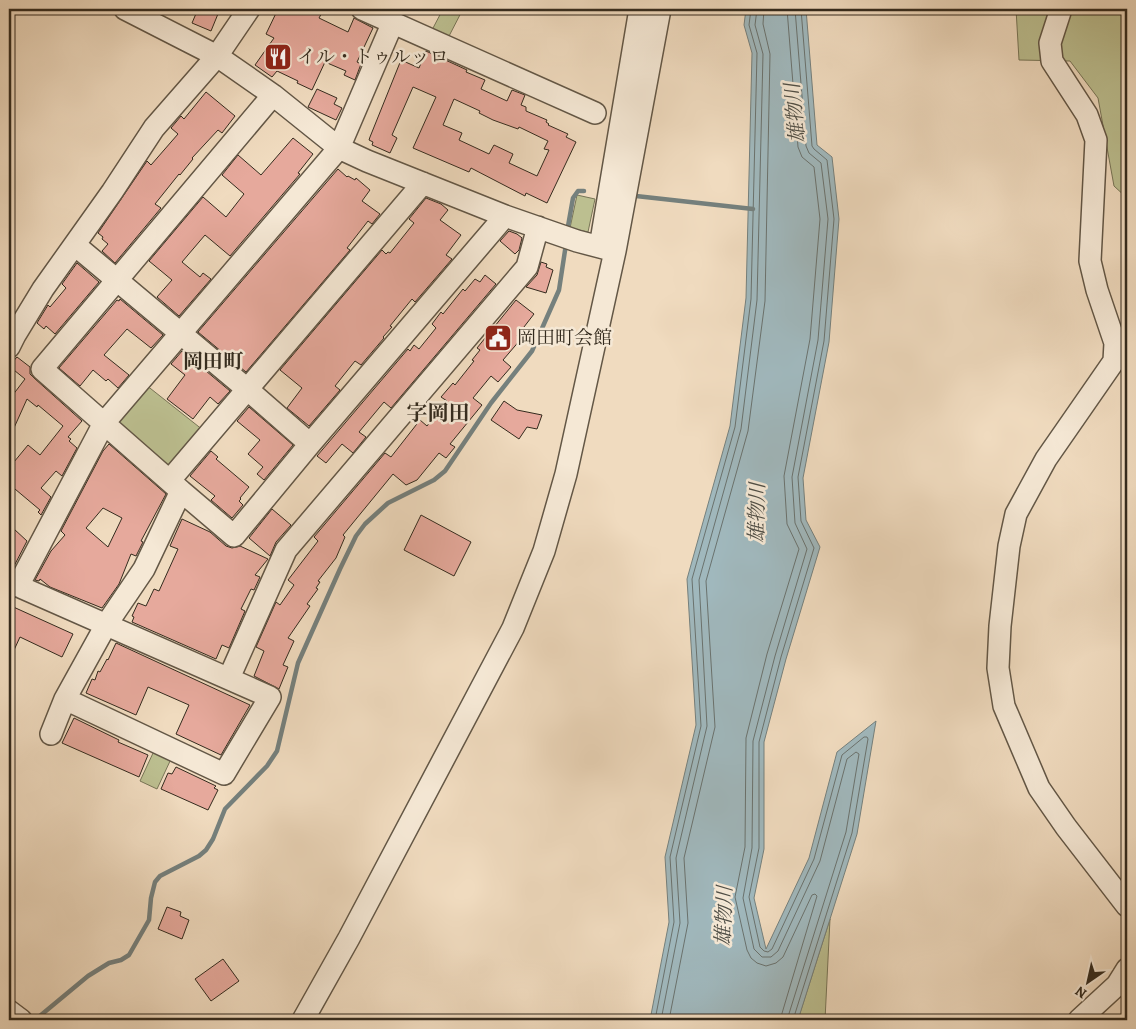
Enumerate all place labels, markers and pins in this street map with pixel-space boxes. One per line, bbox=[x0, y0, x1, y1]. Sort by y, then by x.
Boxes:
restaurant icon: イル・トゥルッロ bbox=[263, 42, 293, 72]
place label: イル・トゥルッロ bbox=[297, 44, 449, 70]
public building icon: 岡田町会館 bbox=[483, 323, 513, 353]
place label: 岡田町会館 bbox=[517, 325, 612, 351]

